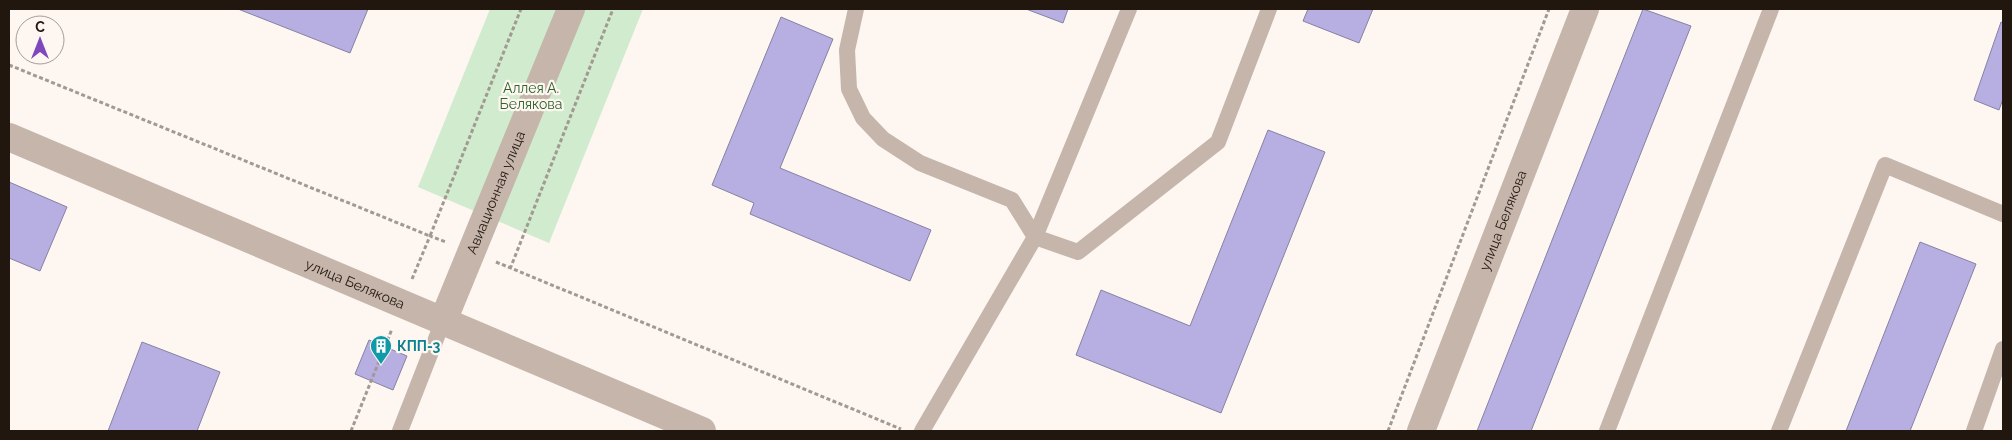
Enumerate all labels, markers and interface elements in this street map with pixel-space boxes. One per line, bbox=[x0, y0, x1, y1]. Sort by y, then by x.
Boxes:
north arrow bbox=[15, 15, 65, 65]
text: С bbox=[35, 19, 45, 35]
park label: Аллея А. Белякова bbox=[500, 80, 562, 112]
street label: Авиационная улица bbox=[463, 128, 528, 256]
street label: улица Белякова bbox=[1476, 168, 1530, 273]
street label: улица Белякова bbox=[303, 256, 407, 312]
building icon: КПП-3 bbox=[369, 334, 393, 365]
place label: КПП-3 bbox=[397, 338, 440, 354]

